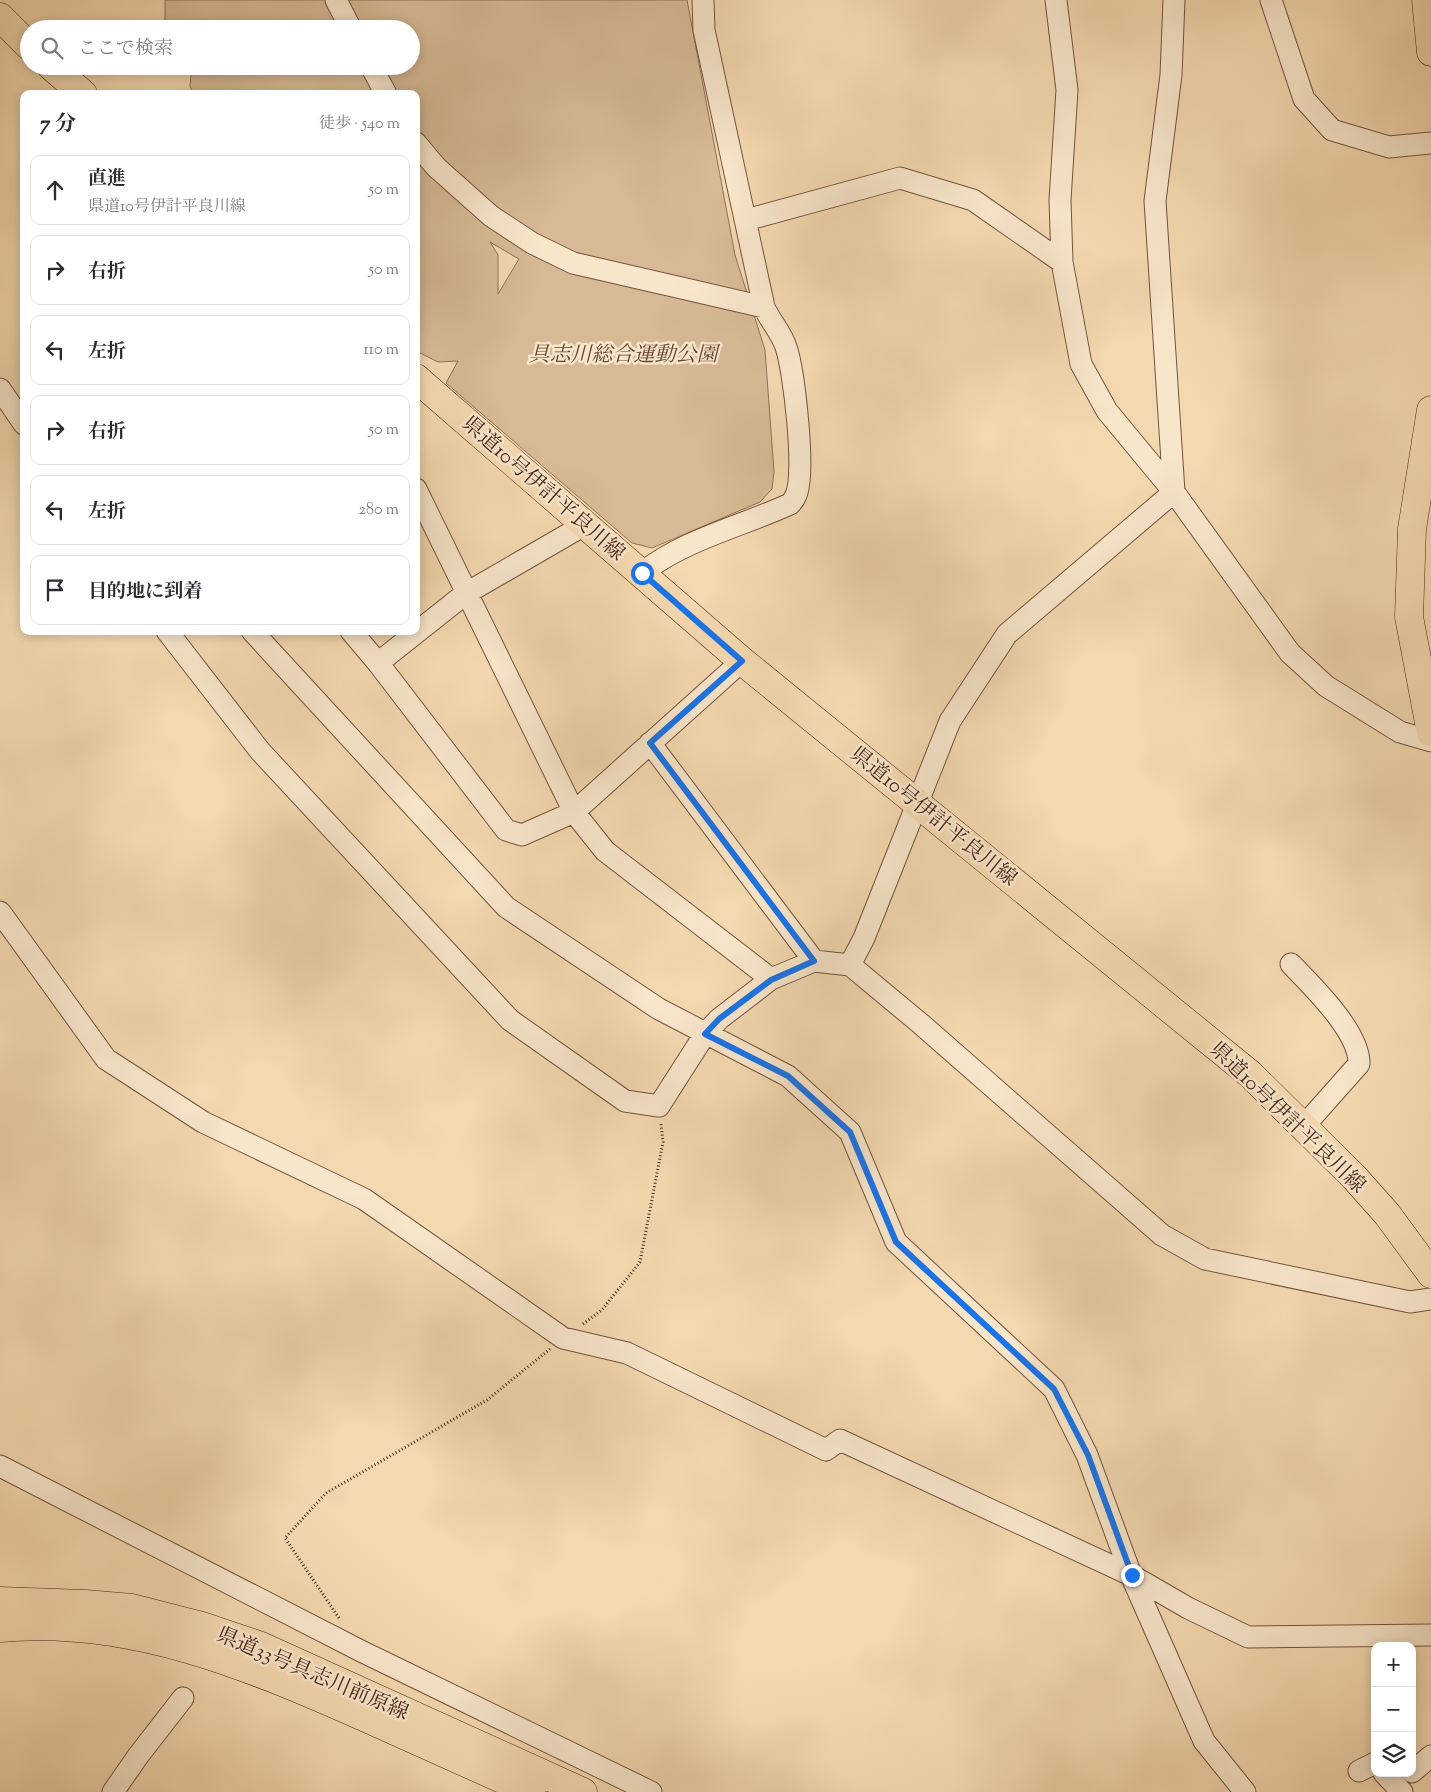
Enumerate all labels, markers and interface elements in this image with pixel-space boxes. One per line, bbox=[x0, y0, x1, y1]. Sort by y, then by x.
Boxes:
search box bbox=[20, 20, 420, 75]
icon: search bbox=[38, 34, 66, 62]
text: ここで検索 bbox=[78, 36, 173, 63]
text: 7 分 bbox=[40, 110, 76, 140]
text: 徒歩 · 540 m bbox=[319, 113, 400, 136]
text: 直進 bbox=[88, 166, 126, 193]
icon: ahead bbox=[41, 176, 69, 204]
text: 50 m bbox=[368, 179, 399, 202]
text: 県道10号伊計平良川線 bbox=[88, 196, 246, 219]
icon: right bbox=[41, 256, 69, 284]
text: 右折 bbox=[88, 259, 126, 286]
text: 50 m bbox=[368, 259, 399, 282]
icon: left bbox=[41, 336, 69, 364]
text: 左折 bbox=[88, 339, 126, 366]
text: 110 m bbox=[363, 339, 399, 362]
park label: 具志川総合運動公園 bbox=[529, 341, 720, 371]
street label: 県道10号伊計平良川線 bbox=[455, 410, 631, 569]
icon: right bbox=[41, 416, 69, 444]
text: 右折 bbox=[88, 419, 126, 446]
text: 50 m bbox=[368, 419, 399, 442]
icon: left bbox=[41, 496, 69, 524]
text: 左折 bbox=[88, 499, 126, 526]
text: 280 m bbox=[358, 499, 399, 522]
route start bbox=[631, 562, 654, 585]
icon: arrive bbox=[41, 576, 69, 604]
text: 目的地に到着 bbox=[88, 579, 202, 606]
street label: 県道10号伊計平良川線 bbox=[843, 741, 1023, 894]
street label: 県道10号伊計平良川線 bbox=[1202, 1036, 1371, 1201]
route end bbox=[1121, 1564, 1144, 1587]
street label: 県道33号具志川前原線 bbox=[212, 1621, 413, 1729]
map controls bbox=[1371, 1642, 1416, 1777]
button: + bbox=[1371, 1642, 1416, 1687]
button: − bbox=[1371, 1687, 1416, 1732]
button: layers bbox=[1371, 1732, 1416, 1777]

